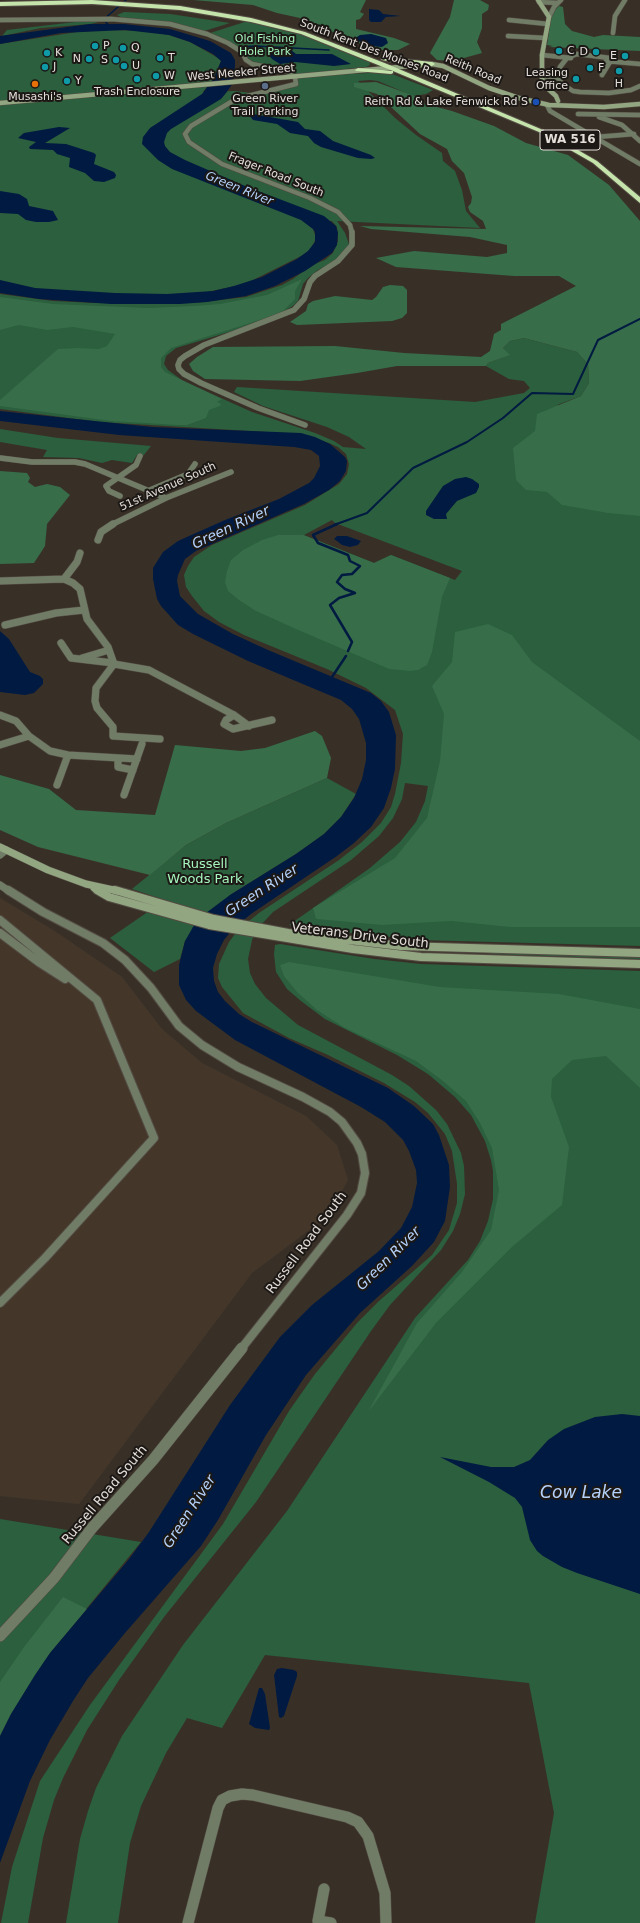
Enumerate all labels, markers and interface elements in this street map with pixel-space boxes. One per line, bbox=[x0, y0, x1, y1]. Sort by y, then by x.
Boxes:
street label: South Kent Des Moines Road bbox=[298, 17, 450, 85]
park label: Old Fishing Hole Park bbox=[235, 32, 295, 58]
place label: P bbox=[103, 39, 110, 53]
marker: P bbox=[90, 41, 100, 51]
place label: Q bbox=[131, 41, 140, 55]
marker: Q bbox=[118, 43, 128, 53]
place label: C bbox=[567, 44, 575, 58]
place label: D bbox=[580, 45, 588, 59]
place label: K bbox=[55, 46, 62, 60]
marker: C bbox=[554, 46, 564, 56]
marker: D bbox=[591, 47, 601, 57]
marker: K bbox=[42, 48, 52, 58]
place label: E bbox=[610, 49, 617, 63]
place label: T bbox=[168, 51, 175, 65]
marker: E bbox=[620, 51, 630, 61]
place label: N bbox=[73, 52, 81, 66]
street label: Reith Road bbox=[443, 52, 503, 88]
place label: S bbox=[101, 53, 108, 67]
marker: T bbox=[155, 53, 165, 63]
marker: N bbox=[84, 54, 94, 64]
marker: S bbox=[111, 55, 121, 65]
place label: U bbox=[132, 59, 140, 73]
place label: J bbox=[53, 60, 56, 74]
marker: U bbox=[119, 61, 129, 71]
place label: F bbox=[598, 61, 604, 75]
marker: J bbox=[40, 62, 50, 72]
street label: West Meeker Street bbox=[187, 62, 295, 84]
marker: F bbox=[585, 63, 595, 73]
place label: Leasing Office bbox=[526, 66, 568, 92]
marker: H bbox=[614, 66, 624, 76]
place label: W bbox=[164, 69, 175, 83]
marker: W bbox=[151, 71, 161, 81]
place label: Y bbox=[75, 74, 82, 88]
marker: Trash Enclosure bbox=[132, 74, 142, 84]
marker: Leasing Office bbox=[571, 74, 581, 84]
marker: Y bbox=[62, 76, 72, 86]
place label: H bbox=[615, 77, 623, 91]
marker: Musashi's bbox=[30, 79, 40, 89]
marker: Green River Trail Parking bbox=[260, 81, 270, 91]
place label: Trash Enclosure bbox=[94, 85, 180, 99]
place label: Musashi's bbox=[8, 90, 62, 104]
place label: Green River Trail Parking bbox=[232, 92, 298, 118]
place label: Reith Rd & Lake Fenwick Rd S bbox=[364, 95, 528, 109]
marker: Reith Rd & Lake Fenwick Rd S bbox=[531, 97, 541, 107]
road number: WA 516 bbox=[540, 130, 600, 150]
street label: Frager Road South bbox=[226, 150, 326, 200]
water label: Green River bbox=[203, 169, 275, 209]
street label: 51st Avenue South bbox=[118, 460, 218, 514]
water label: Green River bbox=[190, 503, 272, 553]
park label: Russell Woods Park bbox=[167, 857, 243, 888]
water label: Green River bbox=[222, 861, 302, 921]
street label: Veterans Drive South bbox=[291, 920, 429, 952]
street label: Russell Road South bbox=[263, 1189, 351, 1297]
water label: Green River bbox=[354, 1224, 424, 1294]
street label: Russell Road South bbox=[59, 1442, 151, 1548]
water label: Green River bbox=[160, 1472, 220, 1552]
water label: Cow Lake bbox=[540, 1484, 622, 1504]

